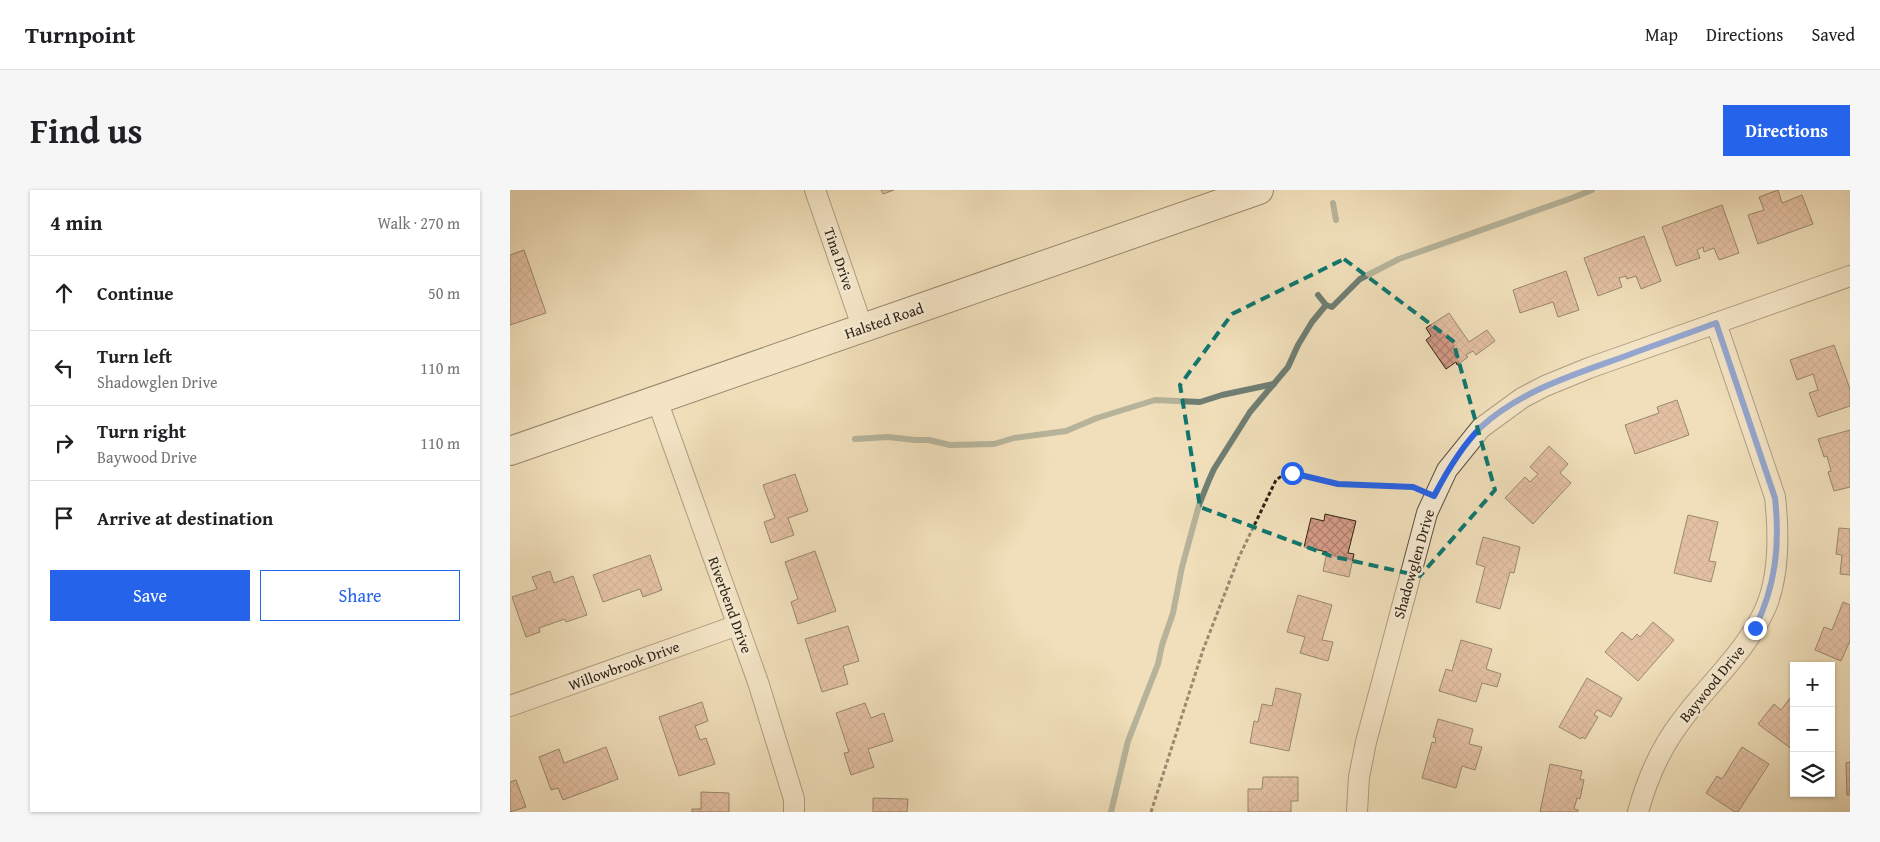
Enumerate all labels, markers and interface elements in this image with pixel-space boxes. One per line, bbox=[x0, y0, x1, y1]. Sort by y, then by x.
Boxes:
text: Turnpoint bbox=[25, 17, 135, 52]
text: Map bbox=[1645, 21, 1678, 48]
text: Directions bbox=[1706, 21, 1783, 48]
text: Saved bbox=[1811, 21, 1855, 48]
text: Find us bbox=[30, 105, 143, 156]
button: Directions bbox=[1723, 105, 1850, 156]
text: 4 min bbox=[50, 207, 102, 238]
text: Walk · 270 m bbox=[377, 211, 460, 235]
street label: Tina Drive bbox=[819, 225, 860, 293]
icon: ahead bbox=[50, 279, 78, 307]
text: Continue bbox=[97, 279, 174, 307]
text: 50 m bbox=[428, 281, 460, 305]
street label: Halsted Road bbox=[842, 297, 926, 344]
text: Turn left bbox=[97, 342, 172, 370]
icon: left bbox=[50, 354, 78, 382]
text: 110 m bbox=[420, 356, 460, 380]
text: Shadowglen Drive bbox=[97, 370, 218, 394]
text: Turn right bbox=[97, 417, 186, 445]
icon: right bbox=[50, 429, 78, 457]
text: 110 m bbox=[420, 431, 460, 455]
text: Baywood Drive bbox=[97, 445, 197, 469]
route start bbox=[1281, 462, 1304, 485]
icon: arrive bbox=[50, 504, 78, 532]
text: Arrive at destination bbox=[97, 504, 273, 532]
street label: Shadowglen Drive bbox=[1388, 507, 1439, 621]
street label: Riverbend Drive bbox=[703, 554, 758, 656]
button: Save bbox=[50, 570, 250, 621]
button: Share bbox=[260, 570, 460, 621]
route end bbox=[1744, 617, 1767, 640]
street label: Willowbrook Drive bbox=[565, 636, 682, 695]
street label: Baywood Drive bbox=[1674, 641, 1749, 727]
map controls bbox=[1790, 662, 1835, 797]
button: + bbox=[1790, 662, 1835, 707]
button: − bbox=[1790, 707, 1835, 752]
button: layers bbox=[1790, 752, 1835, 797]

